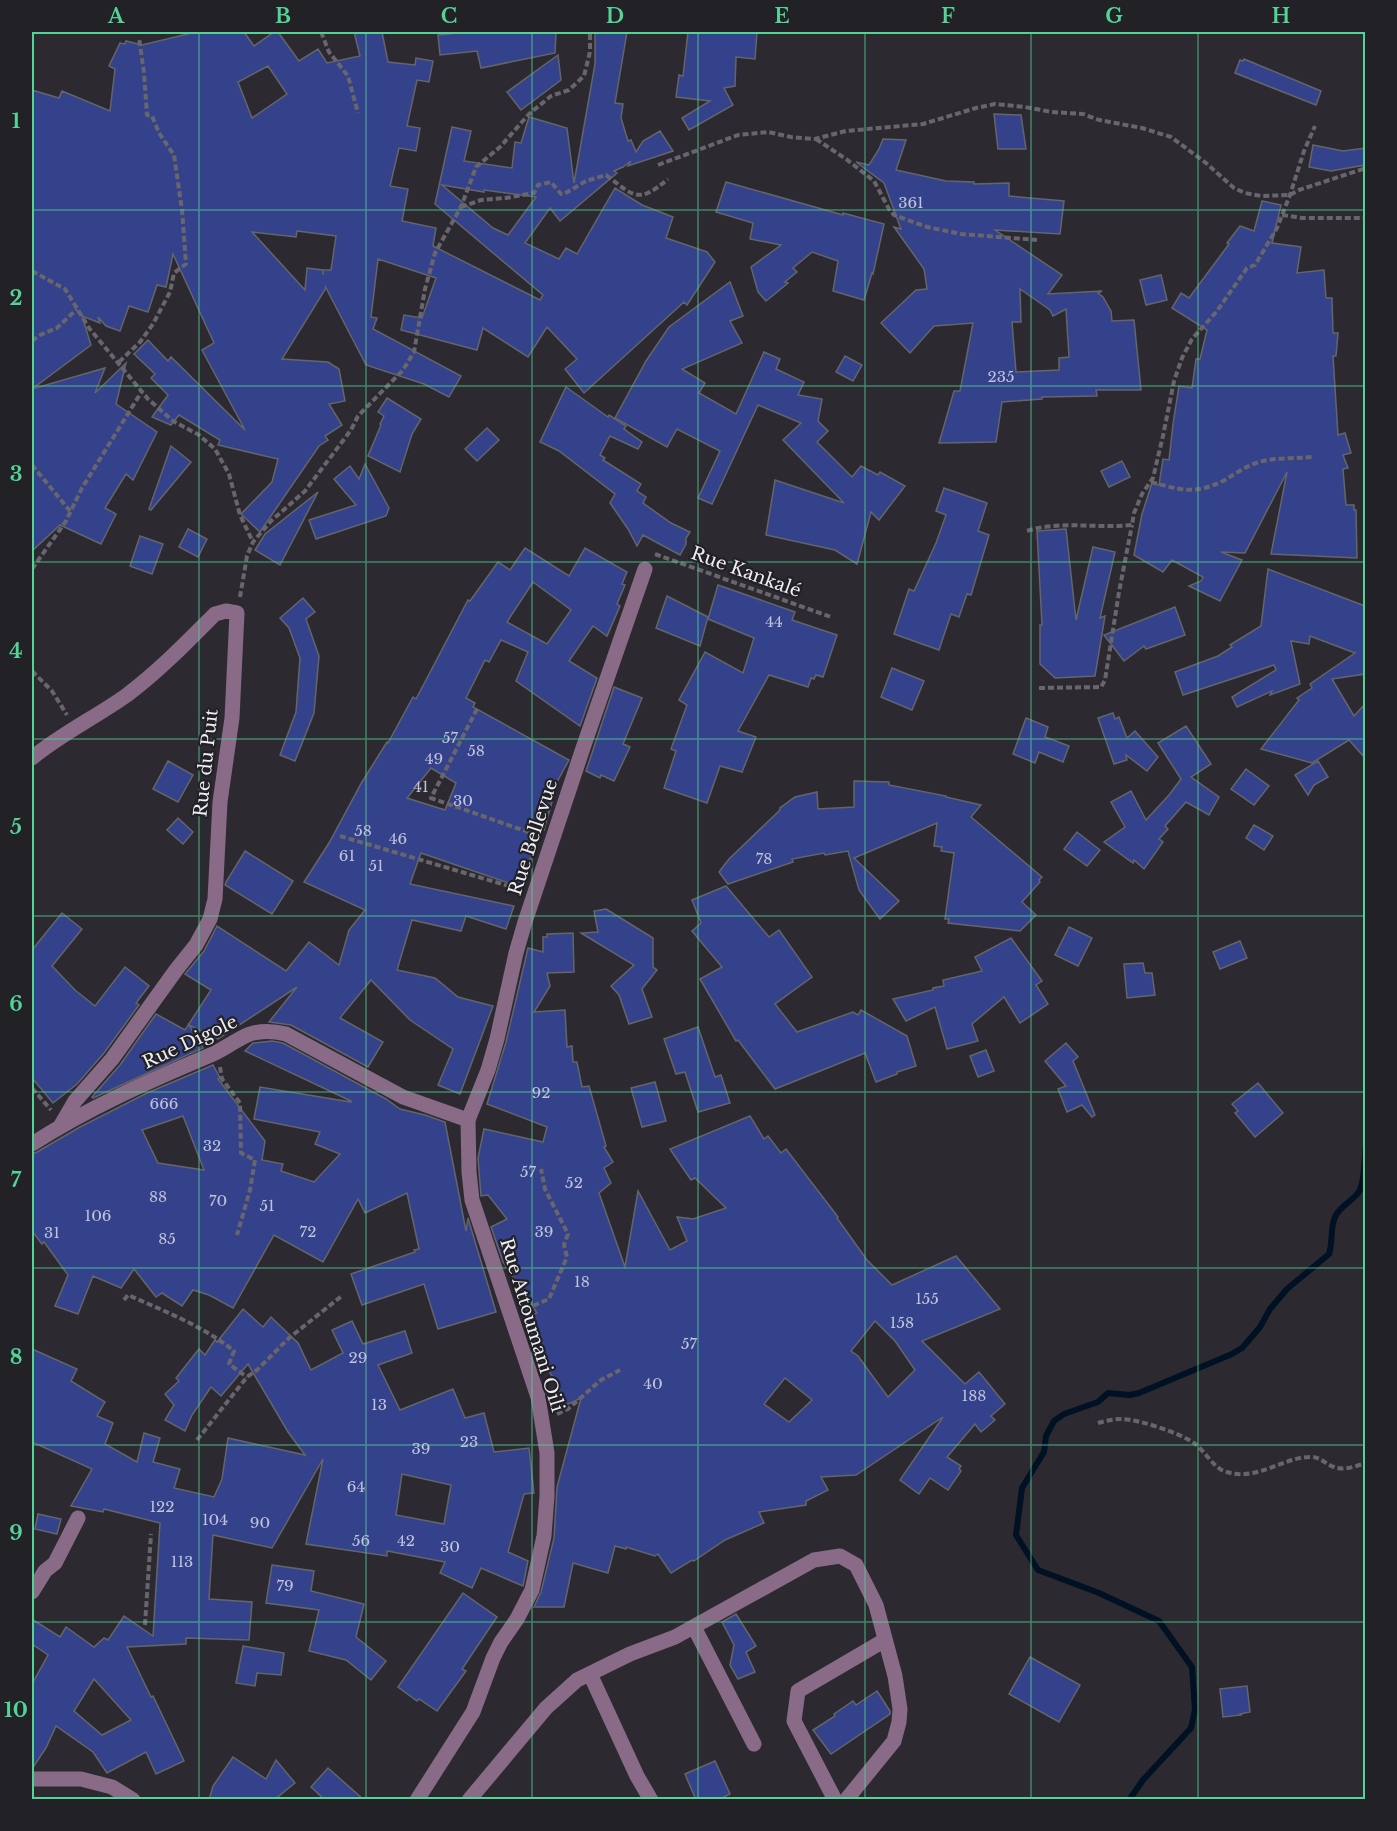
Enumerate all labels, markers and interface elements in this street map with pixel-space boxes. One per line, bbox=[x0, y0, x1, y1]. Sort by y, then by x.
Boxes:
text: A bbox=[107, 4, 125, 28]
text: B bbox=[275, 4, 291, 28]
text: C bbox=[441, 4, 457, 28]
text: D bbox=[606, 4, 624, 28]
text: E bbox=[774, 4, 790, 28]
text: F bbox=[941, 4, 955, 28]
text: G bbox=[1105, 4, 1123, 28]
text: H bbox=[1272, 4, 1291, 28]
text: 1 bbox=[12, 109, 21, 133]
house number: 361 bbox=[898, 193, 924, 212]
text: 2 bbox=[9, 286, 23, 310]
house number: 235 bbox=[987, 367, 1015, 386]
text: 3 bbox=[10, 462, 22, 486]
street label: Rue Kankalé bbox=[688, 542, 804, 602]
house number: 44 bbox=[765, 612, 783, 631]
text: 4 bbox=[9, 639, 23, 663]
street label: Rue du Puit bbox=[189, 708, 223, 818]
house number: 57 bbox=[442, 728, 458, 747]
house number: 58 bbox=[467, 741, 485, 760]
house number: 49 bbox=[425, 749, 443, 768]
street label: Rue Bellevue bbox=[504, 776, 562, 898]
house number: 41 bbox=[413, 777, 429, 796]
house number: 30 bbox=[453, 791, 473, 810]
text: 5 bbox=[10, 815, 22, 839]
house number: 58 bbox=[354, 821, 372, 840]
house number: 46 bbox=[389, 829, 407, 848]
house number: 61 bbox=[339, 846, 355, 865]
house number: 78 bbox=[756, 849, 772, 868]
house number: 51 bbox=[368, 856, 384, 875]
text: 6 bbox=[9, 992, 23, 1016]
street label: Rue Digole bbox=[139, 1010, 241, 1074]
house number: 92 bbox=[532, 1083, 550, 1102]
house number: 666 bbox=[150, 1094, 178, 1113]
house number: 32 bbox=[203, 1136, 221, 1155]
house number: 57 bbox=[520, 1162, 536, 1181]
text: 7 bbox=[11, 1168, 22, 1192]
house number: 52 bbox=[565, 1173, 583, 1192]
house number: 88 bbox=[149, 1187, 167, 1206]
house number: 70 bbox=[209, 1191, 227, 1210]
house number: 51 bbox=[259, 1196, 275, 1215]
house number: 106 bbox=[84, 1206, 112, 1225]
house number: 72 bbox=[300, 1222, 316, 1241]
house number: 39 bbox=[535, 1222, 553, 1241]
house number: 31 bbox=[44, 1223, 60, 1242]
house number: 85 bbox=[158, 1229, 176, 1248]
street label: Rue Attoumani Oili bbox=[495, 1236, 569, 1414]
house number: 18 bbox=[574, 1272, 590, 1291]
house number: 155 bbox=[915, 1289, 939, 1308]
house number: 158 bbox=[890, 1313, 914, 1332]
house number: 57 bbox=[681, 1334, 697, 1353]
text: 8 bbox=[10, 1345, 22, 1369]
house number: 29 bbox=[349, 1348, 367, 1367]
house number: 40 bbox=[643, 1374, 663, 1393]
house number: 188 bbox=[962, 1386, 986, 1405]
house number: 13 bbox=[371, 1395, 387, 1414]
house number: 23 bbox=[460, 1432, 478, 1451]
house number: 39 bbox=[412, 1439, 430, 1458]
house number: 64 bbox=[347, 1477, 365, 1496]
house number: 122 bbox=[149, 1497, 175, 1516]
house number: 104 bbox=[202, 1510, 228, 1529]
house number: 90 bbox=[250, 1513, 270, 1532]
text: 9 bbox=[9, 1521, 23, 1545]
house number: 56 bbox=[352, 1531, 370, 1550]
house number: 42 bbox=[397, 1531, 415, 1550]
house number: 30 bbox=[440, 1537, 460, 1556]
house number: 113 bbox=[171, 1552, 193, 1571]
house number: 79 bbox=[276, 1576, 294, 1595]
text: 10 bbox=[4, 1698, 28, 1722]

